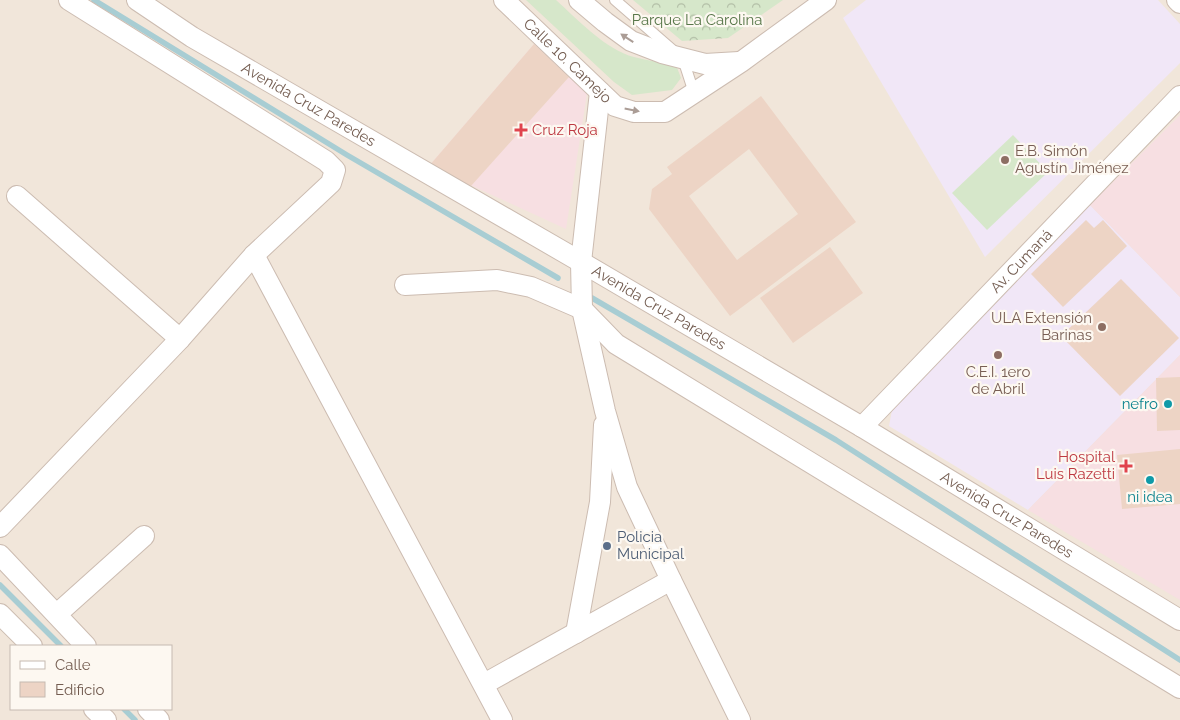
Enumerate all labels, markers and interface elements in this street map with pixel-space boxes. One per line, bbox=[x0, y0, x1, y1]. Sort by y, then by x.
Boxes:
park label: Parque La Carolina bbox=[632, 11, 762, 29]
street label: Calle 10. Camejo bbox=[520, 15, 615, 107]
one-way arrow bbox=[621, 33, 634, 43]
street label: Avenida Cruz Paredes bbox=[238, 59, 379, 150]
one-way arrow bbox=[624, 107, 640, 115]
place label: Cruz Roja bbox=[532, 121, 598, 139]
marker: Cruz Roja bbox=[514, 123, 528, 137]
place label: E.B. Simón Agustín Jiménez bbox=[1015, 142, 1129, 177]
marker: E.B. Simón Agustín Jiménez bbox=[999, 154, 1011, 166]
street label: Av. Cumaná bbox=[987, 226, 1056, 297]
street label: Avenida Cruz Paredes bbox=[589, 261, 729, 354]
place label: ULA Extensión Barinas bbox=[991, 309, 1092, 344]
marker: ULA Extensión Barinas bbox=[1096, 321, 1108, 333]
marker: C.E.I. 1ero de Abril bbox=[992, 349, 1004, 361]
place label: C.E.I. 1ero de Abril bbox=[966, 363, 1030, 398]
place label: nefro bbox=[1122, 395, 1158, 413]
marker: nefro bbox=[1162, 398, 1174, 410]
place label: Hospital Luis Razetti bbox=[1036, 448, 1116, 483]
marker: Hospital Luis Razetti bbox=[1119, 459, 1133, 473]
street label: Avenida Cruz Paredes bbox=[937, 468, 1077, 562]
marker: ni idea bbox=[1144, 474, 1156, 486]
place label: ni idea bbox=[1127, 488, 1173, 506]
place label: Policia Municipal bbox=[617, 528, 685, 563]
marker: Policia Municipal bbox=[601, 540, 613, 552]
legend bbox=[10, 645, 172, 710]
text: Calle bbox=[55, 656, 91, 674]
text: Edificio bbox=[55, 681, 105, 699]

